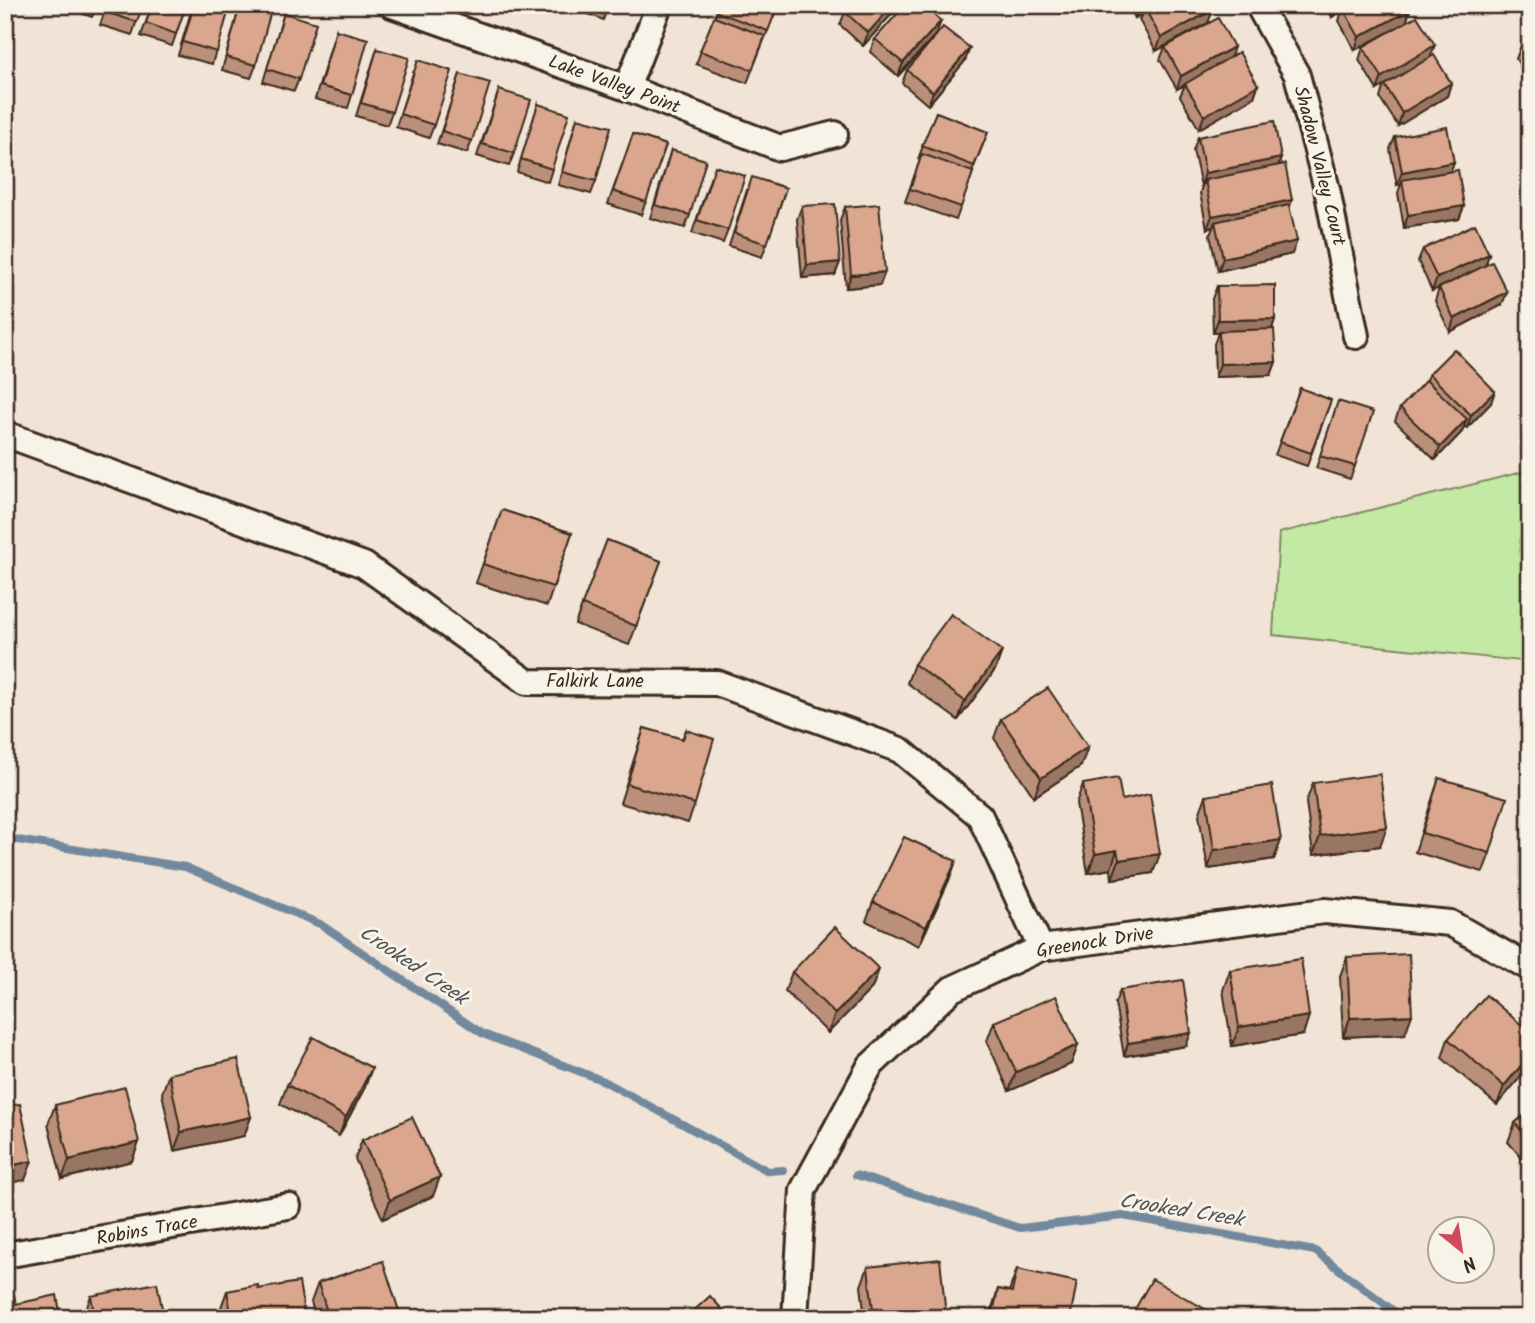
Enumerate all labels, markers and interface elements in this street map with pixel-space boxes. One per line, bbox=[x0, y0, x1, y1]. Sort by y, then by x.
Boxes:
street label: Lake Valley Point bbox=[544, 47, 685, 123]
street label: Shadow Valley Court bbox=[1285, 83, 1354, 250]
street label: Falkirk Lane bbox=[546, 667, 644, 697]
water label: Crooked Creek bbox=[352, 917, 477, 1016]
street label: Greenock Drive bbox=[1034, 919, 1156, 967]
water label: Crooked Creek bbox=[1117, 1185, 1248, 1238]
street label: Robins Trace bbox=[94, 1207, 200, 1255]
north arrow bbox=[1426, 1214, 1496, 1284]
text: N bbox=[1456, 1247, 1481, 1279]

